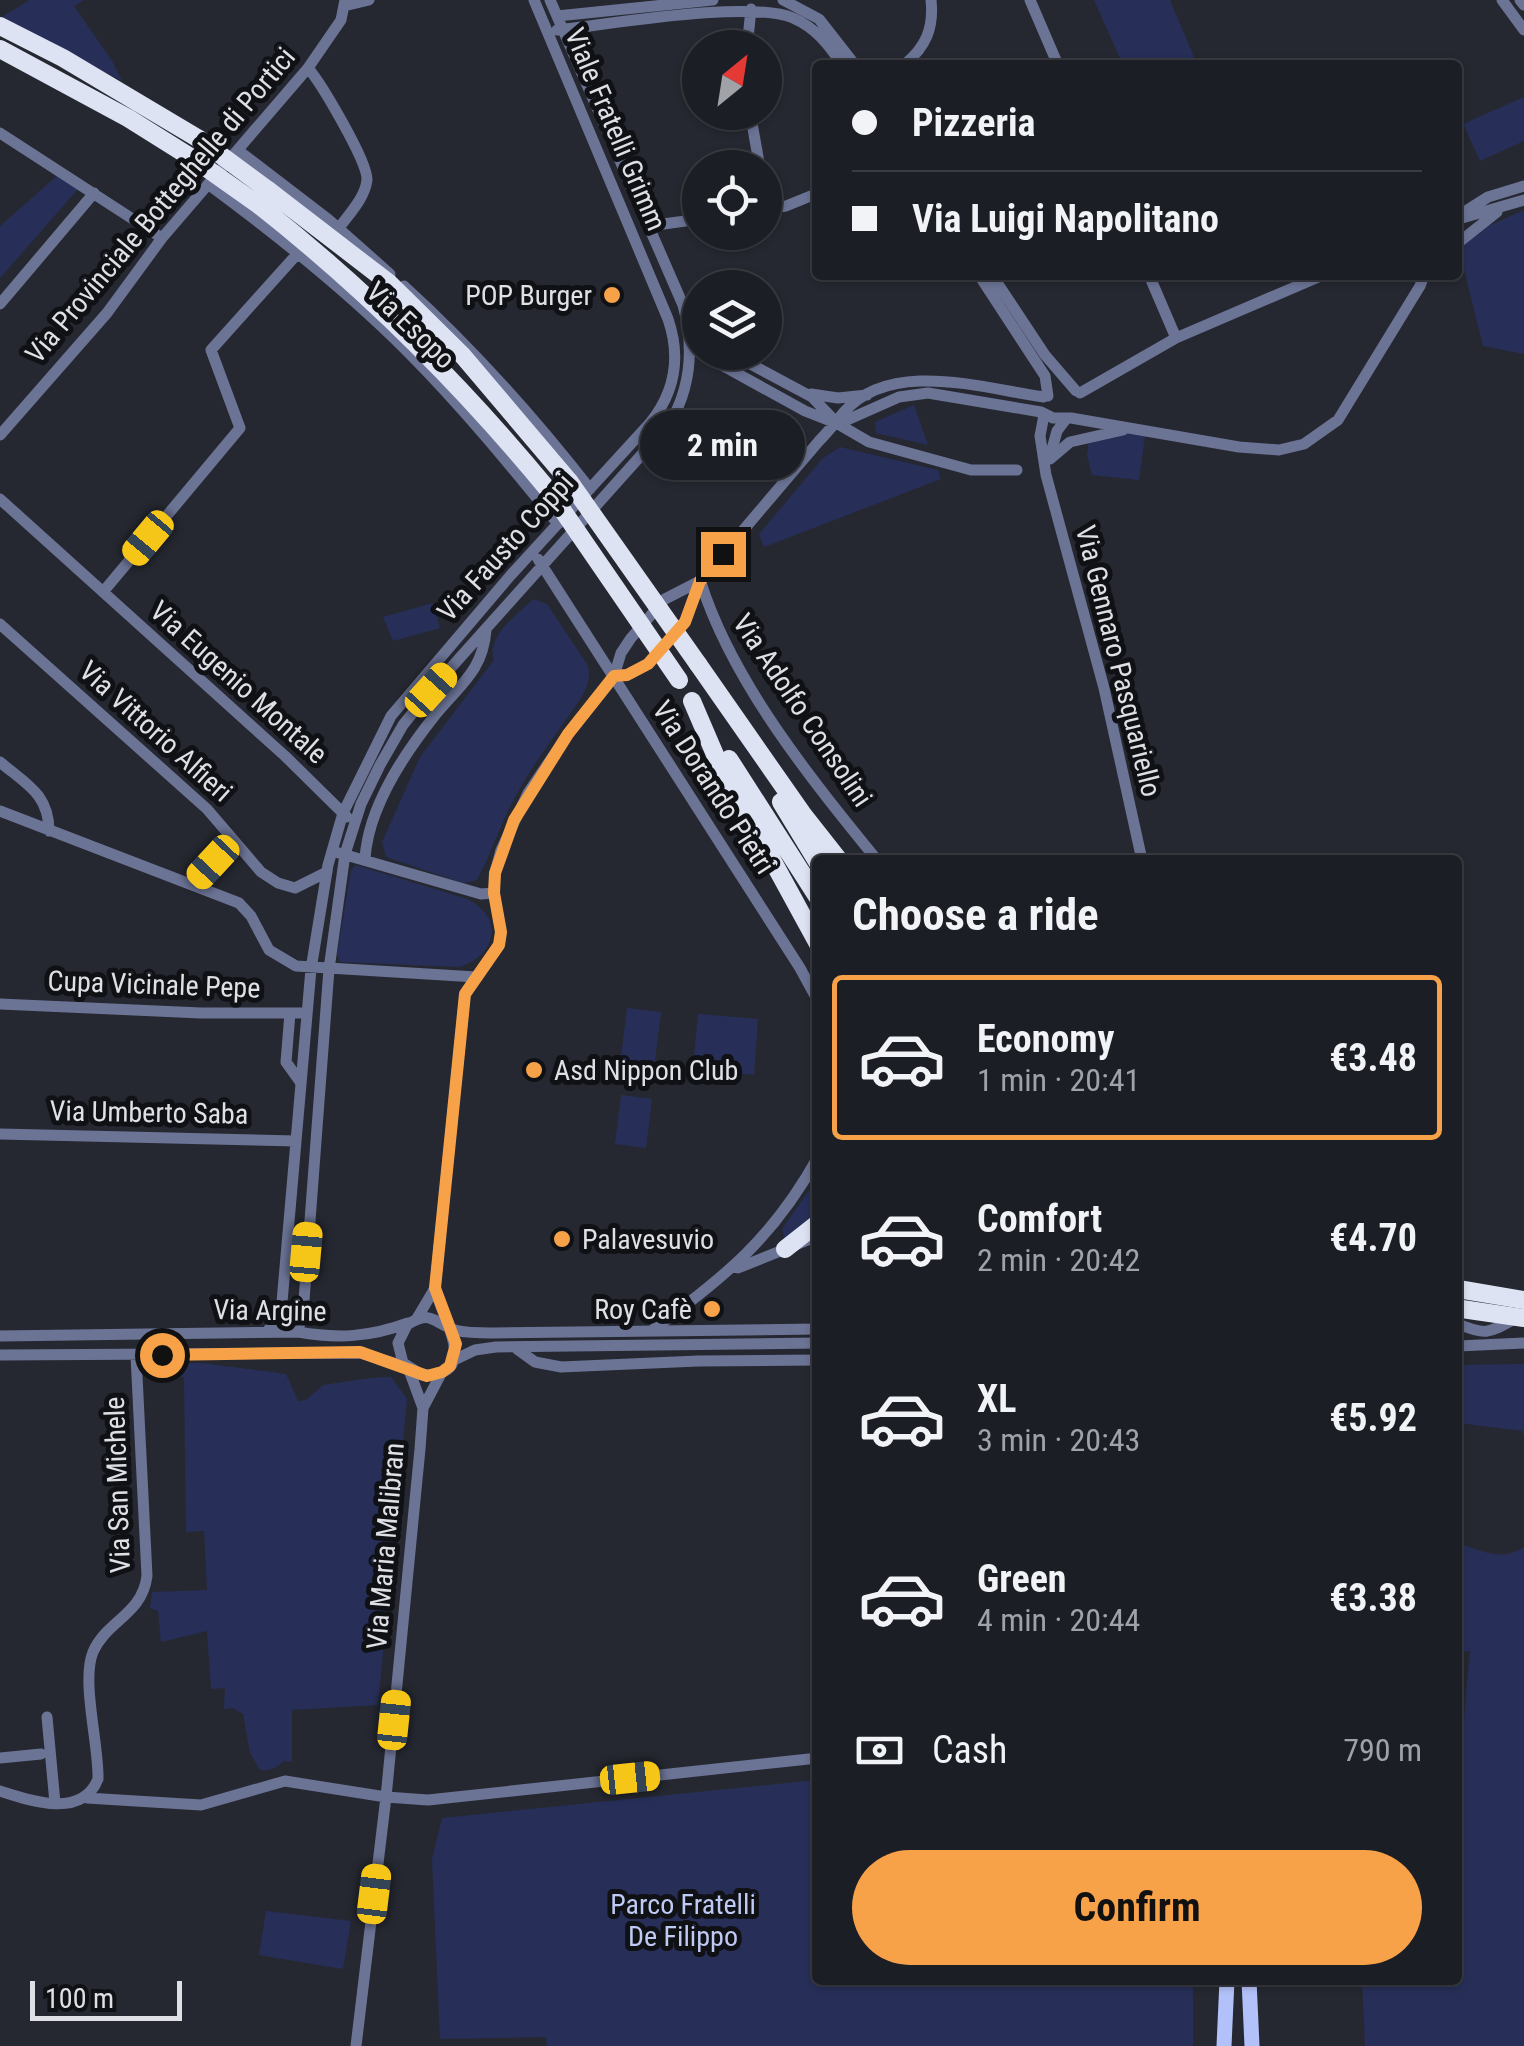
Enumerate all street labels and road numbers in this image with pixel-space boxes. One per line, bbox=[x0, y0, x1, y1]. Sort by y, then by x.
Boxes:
street label: Viale Fratelli Grimm bbox=[558, 23, 673, 235]
street label: Via Provinciale Botteghelle di Portici bbox=[19, 41, 302, 370]
street label: Via Esopo bbox=[359, 275, 462, 376]
street label: Via Fausto Coppi bbox=[430, 467, 580, 628]
street label: Via Gennaro Pasquariello bbox=[1069, 522, 1168, 800]
street label: Via Eugenio Montale bbox=[143, 594, 334, 770]
street label: Via Adolfo Consolini bbox=[726, 608, 879, 813]
street label: Via Vittorio Alfieri bbox=[72, 654, 239, 809]
street label: Via Dorando Pietri bbox=[645, 695, 782, 880]
street label: Cupa Vicinale Pepe bbox=[47, 964, 261, 1005]
street label: Via Umberto Saba bbox=[49, 1094, 249, 1131]
street label: Via Argine bbox=[213, 1293, 327, 1328]
street label: Via San Michele bbox=[98, 1396, 137, 1574]
street label: Via Maria Malibran bbox=[360, 1441, 411, 1651]

